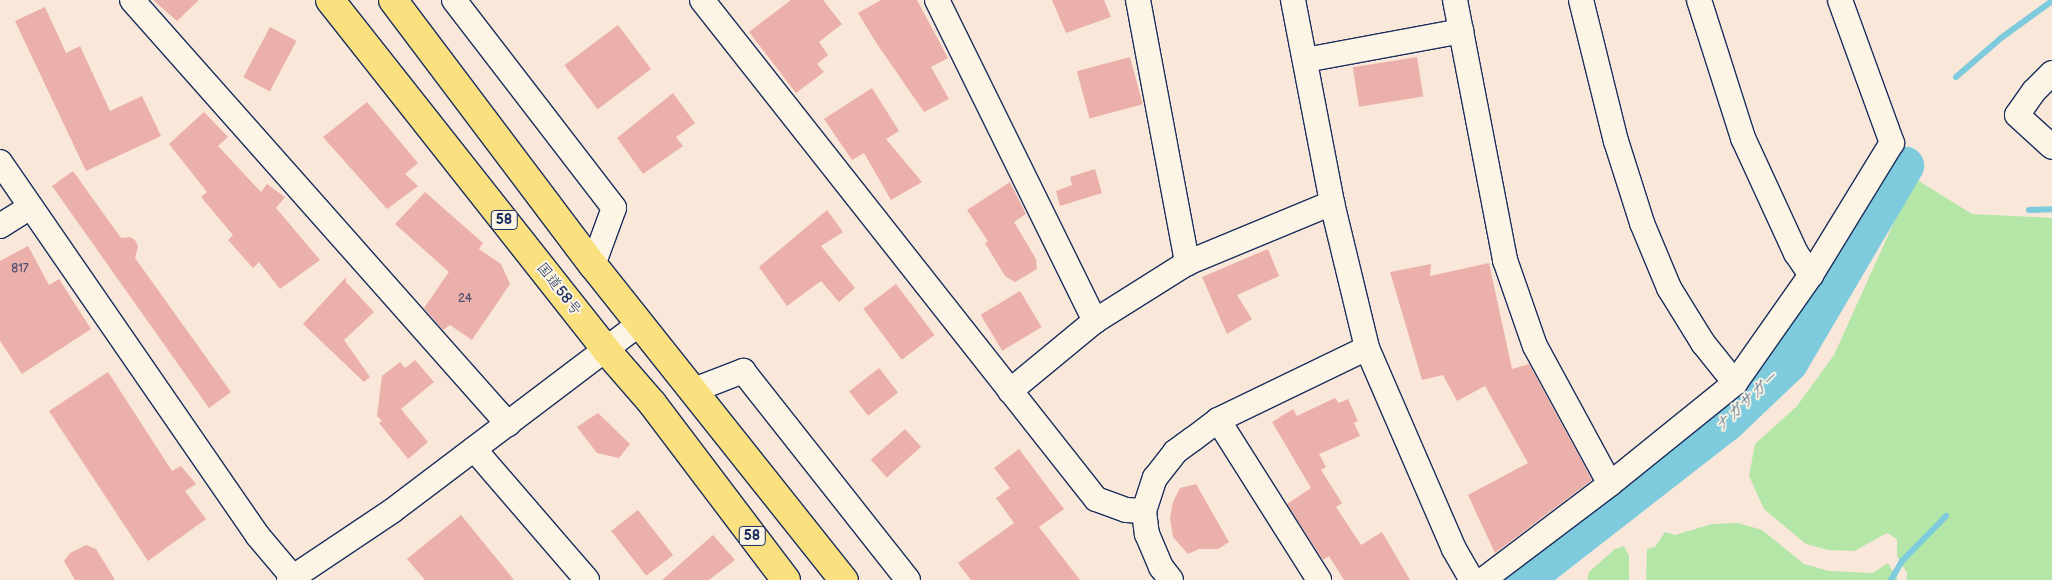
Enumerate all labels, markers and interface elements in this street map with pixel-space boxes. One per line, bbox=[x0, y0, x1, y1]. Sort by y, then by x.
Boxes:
road number: 58 bbox=[490, 208, 518, 232]
street label: 国道58号 bbox=[533, 259, 585, 319]
house number: 817 bbox=[11, 262, 29, 276]
house number: 24 bbox=[458, 292, 472, 306]
water label: ナガサガー bbox=[1711, 368, 1783, 436]
road number: 58 bbox=[738, 524, 766, 548]

